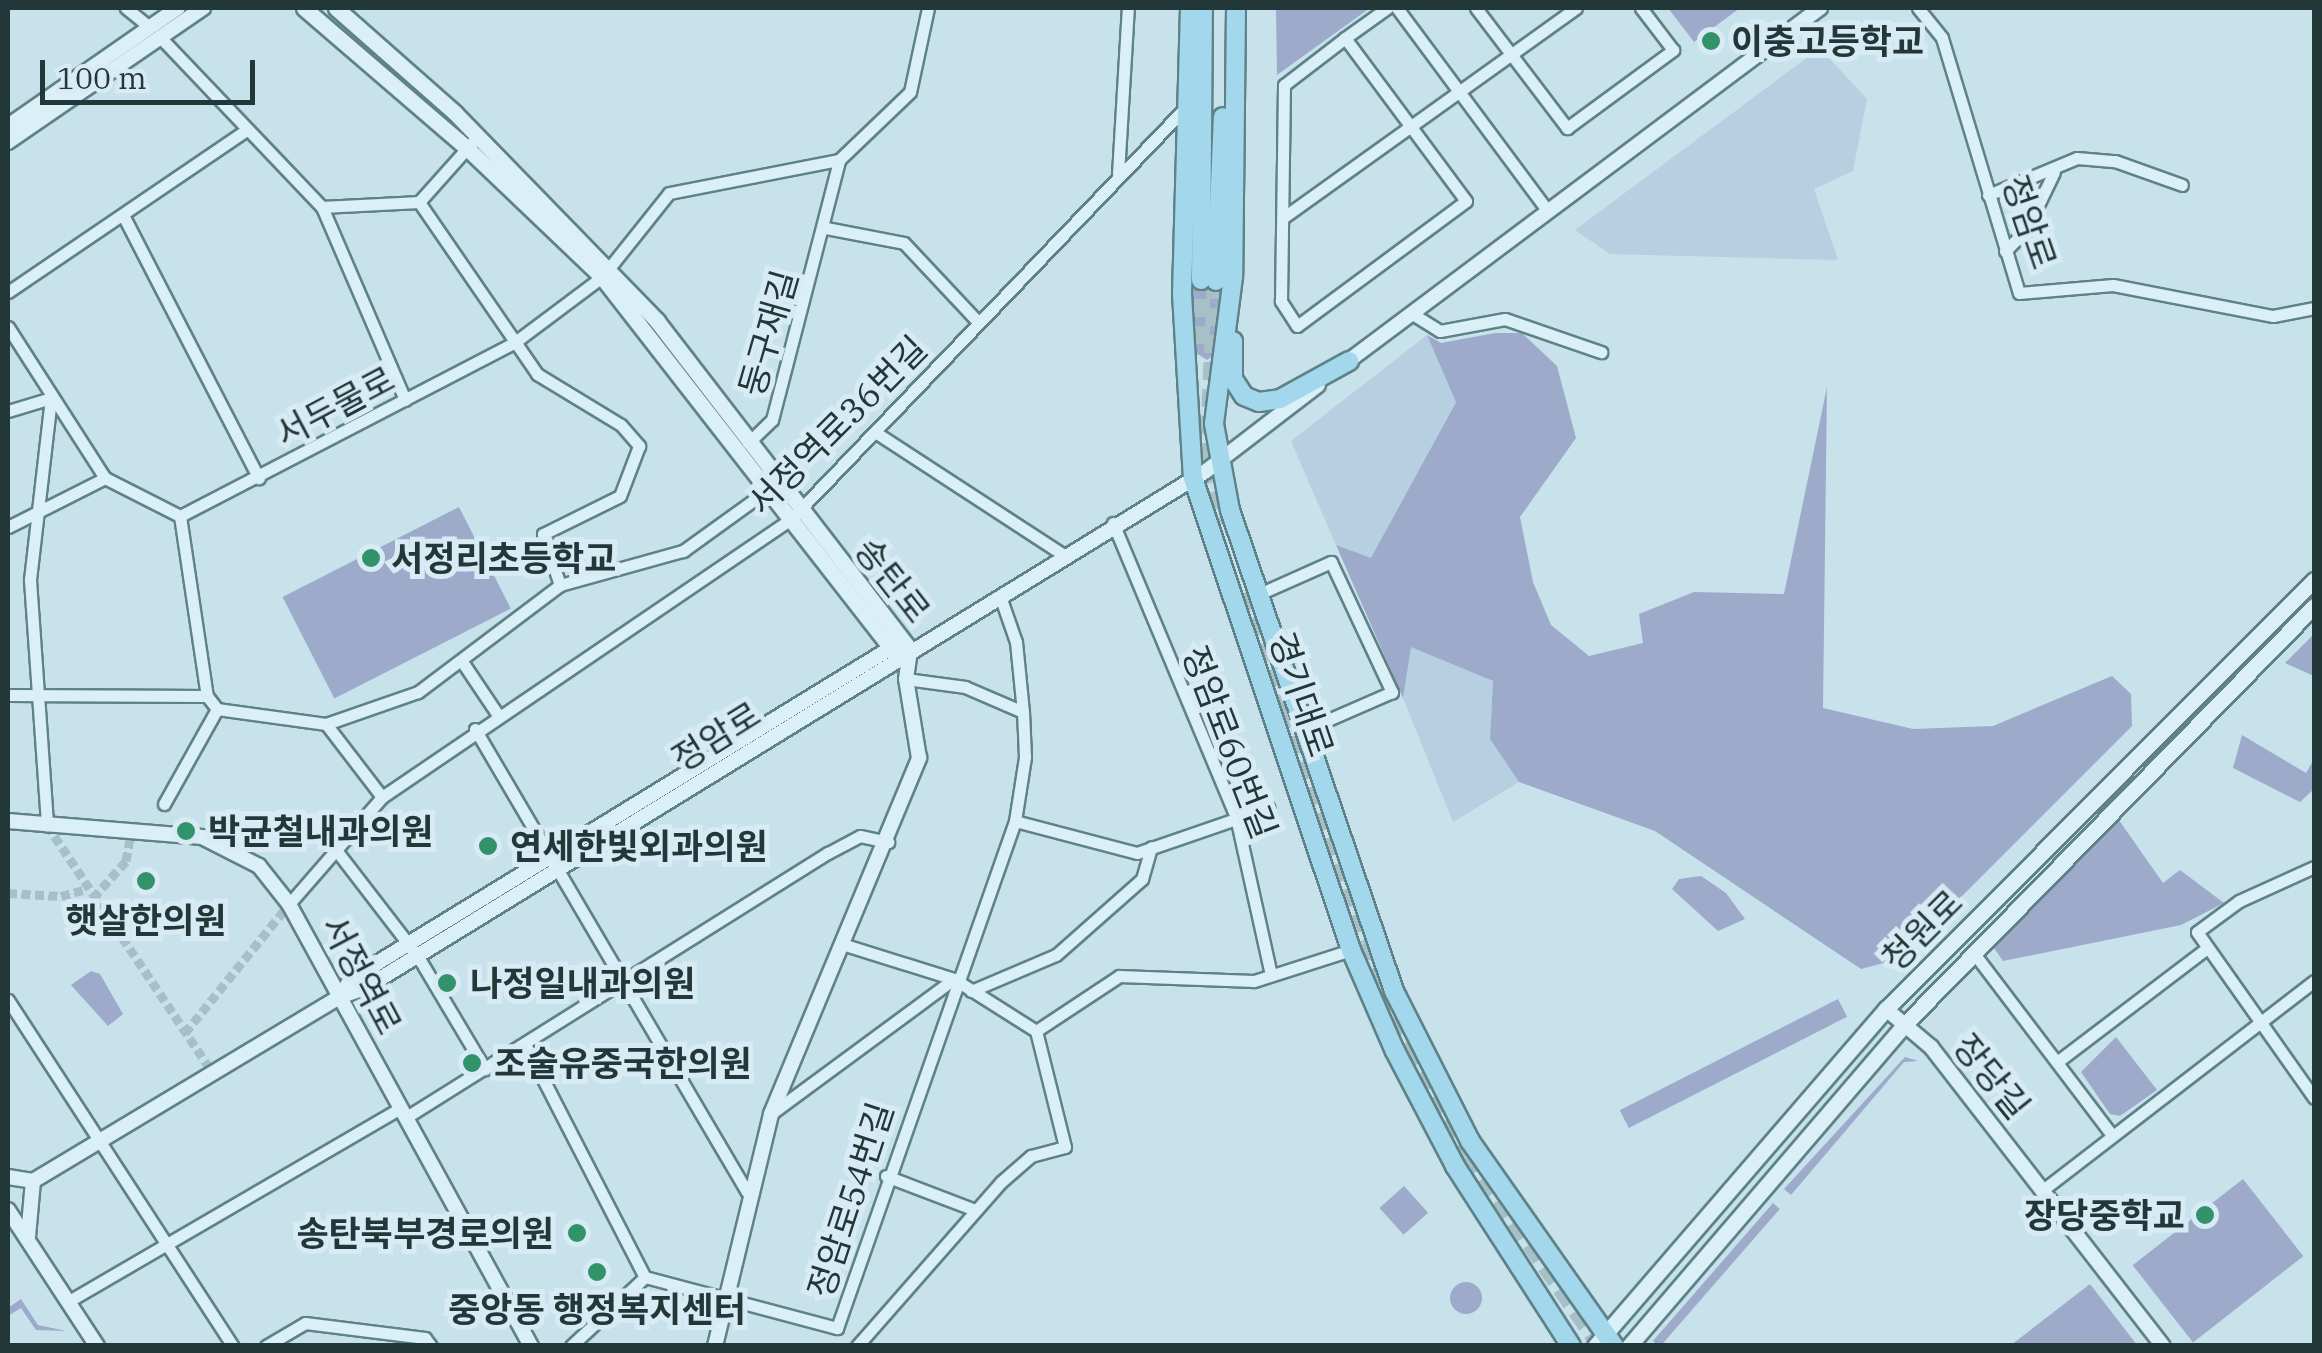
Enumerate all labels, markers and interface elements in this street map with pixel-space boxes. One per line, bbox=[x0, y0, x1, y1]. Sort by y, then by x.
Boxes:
place label: 이충고등학교 bbox=[1731, 20, 1924, 62]
marker: 이충고등학교 bbox=[1700, 30, 1722, 52]
scale bar bbox=[45, 40, 260, 102]
text: 100 m bbox=[57, 58, 147, 97]
street label: 정암로 bbox=[1994, 169, 2066, 275]
street label: 둥구재길 bbox=[730, 265, 806, 401]
street label: 서정역로36번길 bbox=[739, 327, 935, 523]
street label: 서두물로 bbox=[268, 357, 402, 455]
street label: 송탄로 bbox=[847, 529, 939, 631]
place label: 서정리초등학교 bbox=[391, 537, 616, 579]
marker: 서정리초등학교 bbox=[360, 547, 382, 569]
street label: 경기대로 bbox=[1261, 626, 1343, 762]
street label: 정암로60번길 bbox=[1174, 640, 1286, 844]
street label: 정암로 bbox=[664, 693, 768, 779]
place label: 박균철내과의원 bbox=[208, 810, 433, 852]
marker: 박균철내과의원 bbox=[173, 818, 199, 844]
place label: 연세한빛외과의원 bbox=[510, 825, 768, 867]
marker: 연세한빛외과의원 bbox=[475, 833, 501, 859]
marker: 햇살한의원 bbox=[133, 868, 159, 894]
street label: 청원로 bbox=[1873, 881, 1971, 979]
place label: 햇살한의원 bbox=[66, 899, 226, 941]
street label: 서정역로 bbox=[313, 908, 411, 1042]
place label: 나정일내과의원 bbox=[470, 962, 695, 1004]
marker: 나정일내과의원 bbox=[434, 970, 460, 996]
street label: 장당길 bbox=[1945, 1025, 2039, 1127]
place label: 조술유중국한의원 bbox=[494, 1042, 752, 1084]
marker: 조술유중국한의원 bbox=[459, 1050, 485, 1076]
street label: 정암로54번길 bbox=[799, 1097, 901, 1303]
place label: 장당중학교 bbox=[2024, 1194, 2185, 1236]
marker: 장당중학교 bbox=[2194, 1204, 2216, 1226]
place label: 송탄북부경로의원 bbox=[296, 1212, 554, 1254]
marker: 송탄북부경로의원 bbox=[564, 1220, 590, 1246]
marker: 중앙동 행정복지센터 bbox=[586, 1261, 608, 1283]
place label: 중앙동 행정복지센터 bbox=[448, 1288, 746, 1330]

